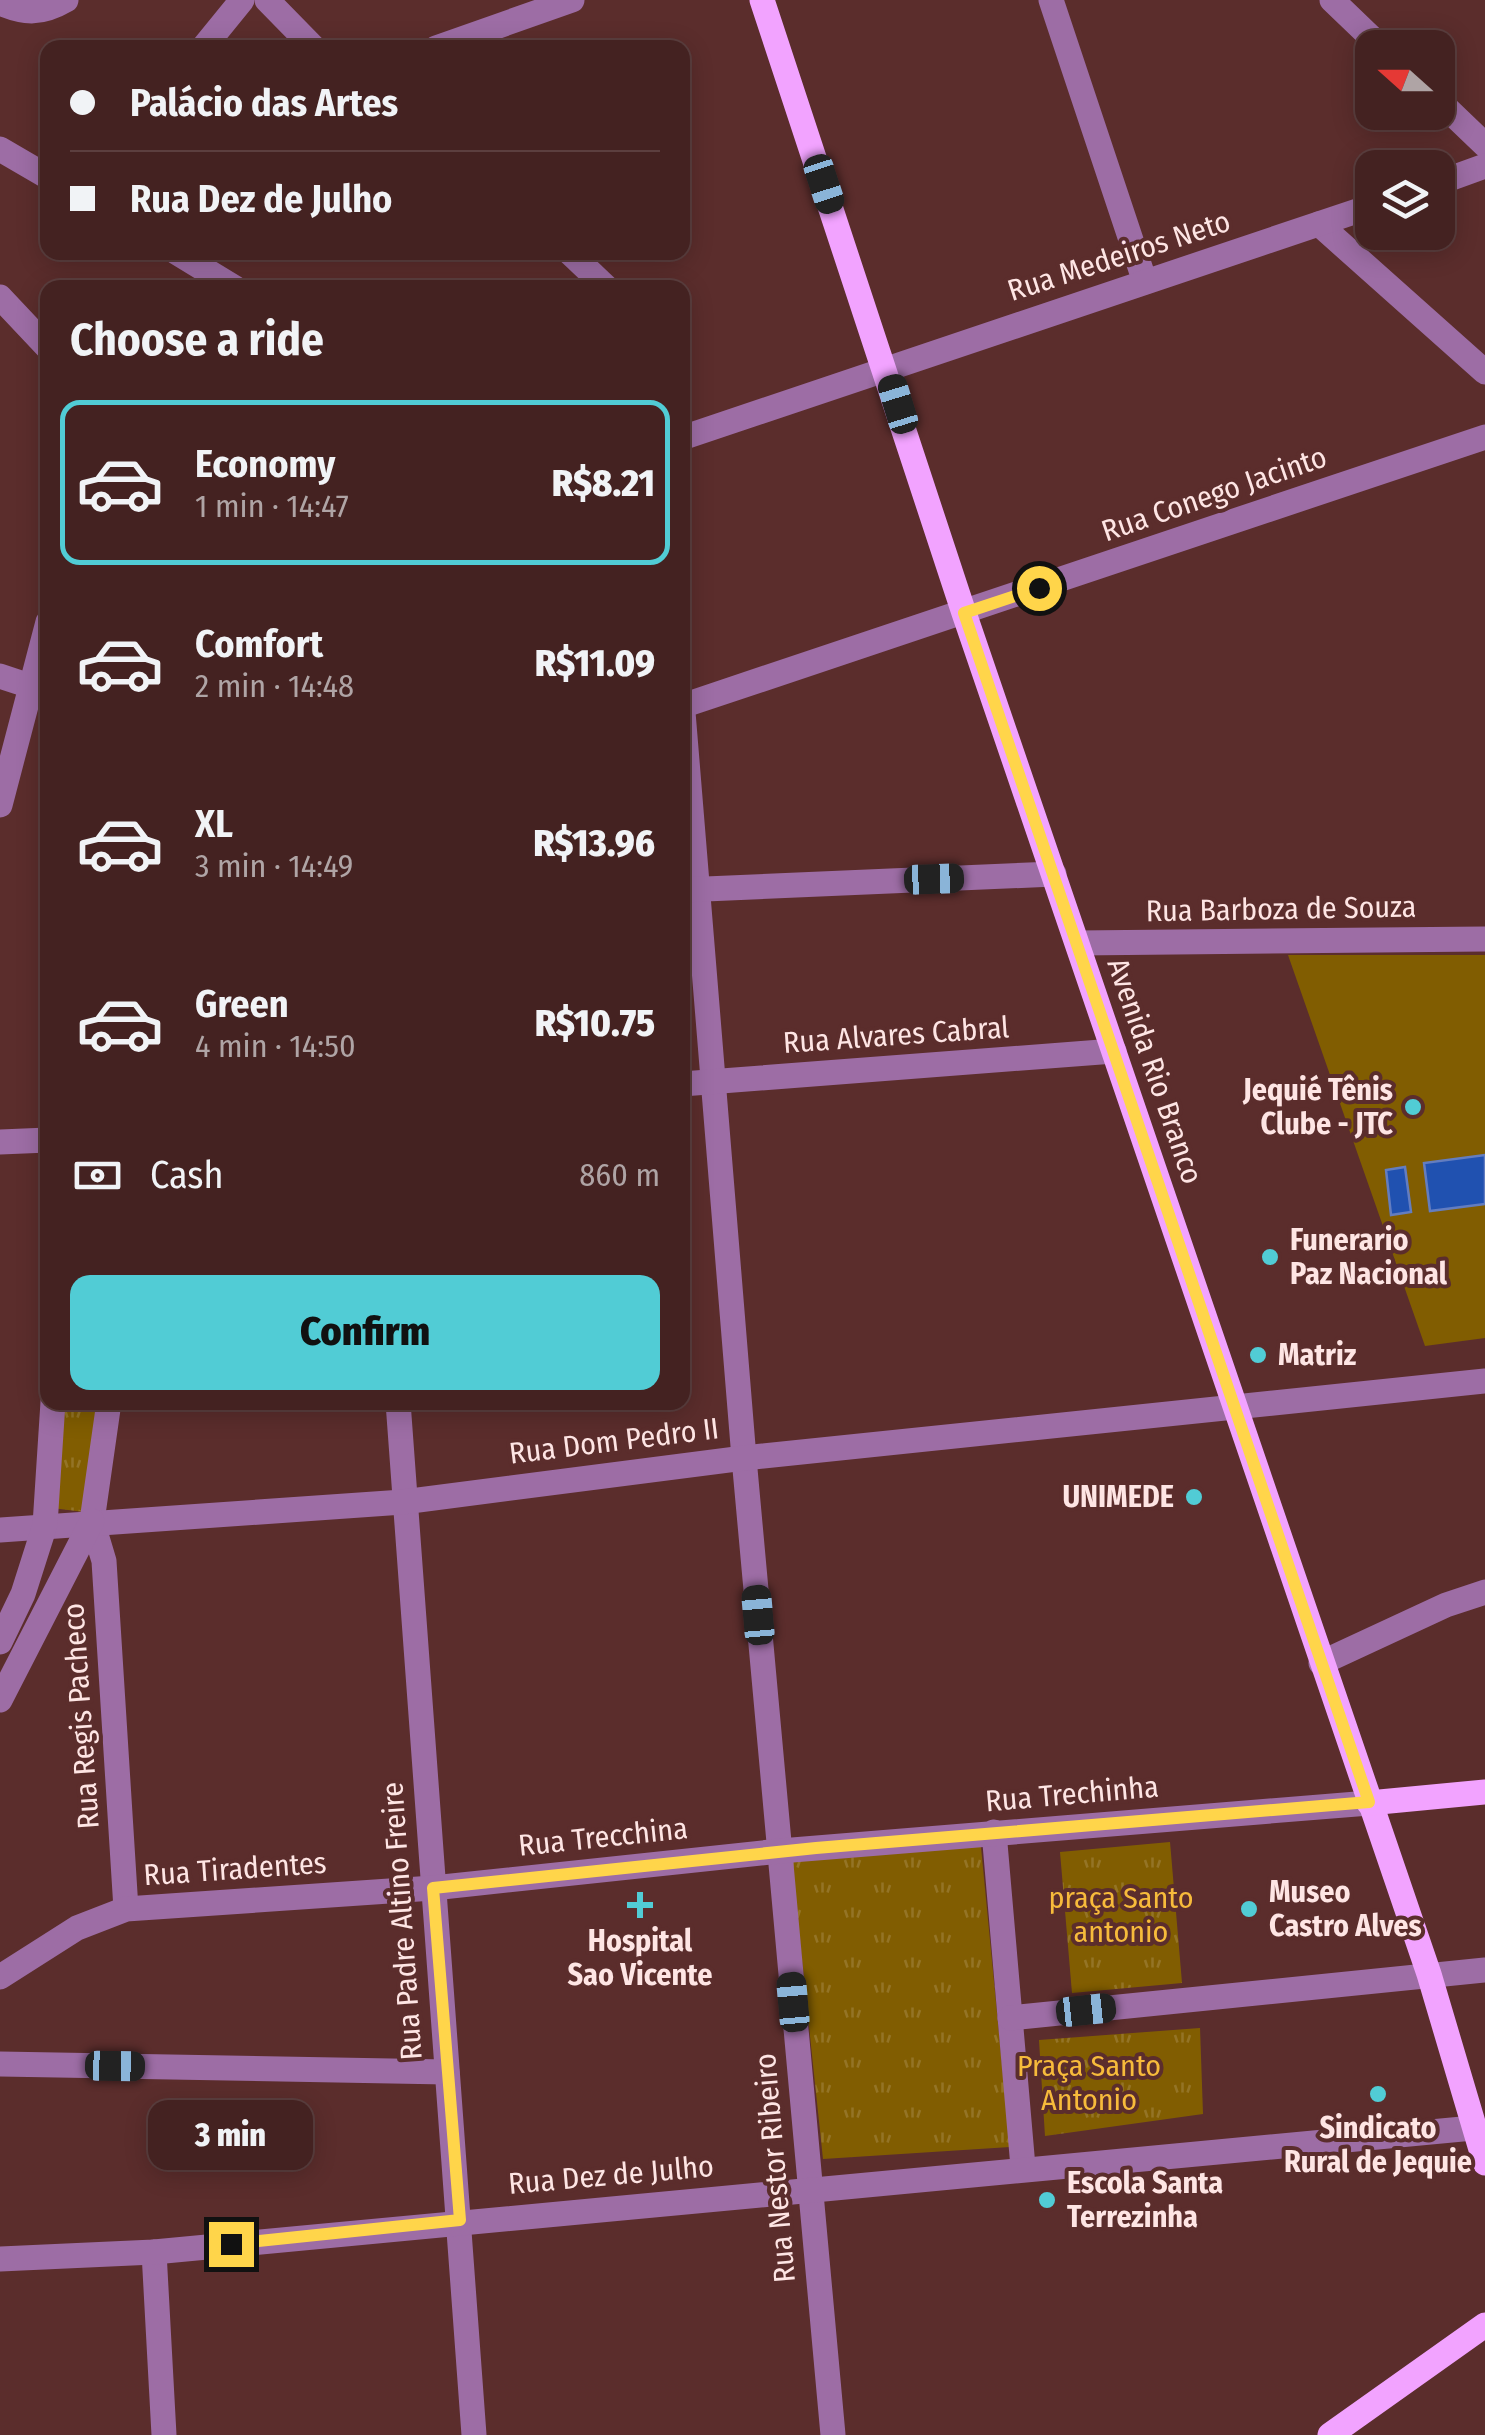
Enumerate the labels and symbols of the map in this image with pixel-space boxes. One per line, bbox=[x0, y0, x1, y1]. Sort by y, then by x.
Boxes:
north arrow bbox=[1355, 30, 1455, 130]
car bbox=[800, 151, 848, 217]
street label: Rua Medeiros Neto bbox=[1003, 203, 1235, 309]
car bbox=[875, 371, 921, 437]
street label: Rua Conego Jacinto bbox=[1097, 439, 1331, 549]
route start bbox=[1017, 566, 1062, 611]
car bbox=[903, 863, 965, 895]
street label: Rua Barboza de Souza bbox=[1145, 889, 1417, 929]
street label: Avenida Rio Branco bbox=[1100, 953, 1210, 1189]
street label: Rua Alvares Cabral bbox=[782, 1009, 1010, 1061]
place label: Jequié Tênis Clube - JTC bbox=[1242, 1072, 1393, 1142]
marker: Jequié Tênis Clube - JTC bbox=[1402, 1096, 1424, 1118]
place label: Funerario Paz Nacional bbox=[1290, 1222, 1448, 1292]
marker: Funerario Paz Nacional bbox=[1259, 1246, 1281, 1268]
place label: Matriz bbox=[1278, 1337, 1357, 1373]
marker: Matriz bbox=[1247, 1344, 1269, 1366]
street label: Rua Dom Pedro II bbox=[507, 1410, 721, 1472]
place label: UNIMEDE bbox=[1062, 1479, 1174, 1515]
marker: UNIMEDE bbox=[1183, 1486, 1205, 1508]
car bbox=[740, 1584, 776, 1646]
street label: Rua Regis Pacheco bbox=[55, 1602, 107, 1830]
street label: Rua Trechinha bbox=[984, 1768, 1160, 1820]
street label: Rua Padre Altino Freire bbox=[374, 1781, 430, 2061]
street label: Rua Trecchina bbox=[516, 1810, 690, 1864]
street label: Rua Tiradentes bbox=[142, 1845, 328, 1893]
place label: Museo Castro Alves bbox=[1269, 1874, 1422, 1944]
park label: praça Santo antonio bbox=[1048, 1880, 1194, 1950]
marker: Hospital Sao Vicente bbox=[627, 1892, 653, 1918]
marker: Museo Castro Alves bbox=[1238, 1898, 1260, 1920]
place label: Hospital Sao Vicente bbox=[568, 1923, 712, 1993]
car bbox=[775, 1971, 811, 2033]
car bbox=[1055, 1992, 1117, 2028]
park label: Praça Santo Antonio bbox=[1017, 2048, 1161, 2118]
car bbox=[85, 2050, 145, 2082]
street label: Rua Nestor Ribeiro bbox=[747, 2052, 803, 2284]
marker: Sindicato Rural de Jequie bbox=[1367, 2083, 1389, 2105]
callout: 3 min bbox=[148, 2099, 314, 2169]
place label: Sindicato Rural de Jequie bbox=[1284, 2110, 1472, 2180]
street label: Rua Dez de Julho bbox=[507, 2148, 715, 2202]
place label: Escola Santa Terrezinha bbox=[1067, 2165, 1223, 2235]
marker: Escola Santa Terrezinha bbox=[1036, 2189, 1058, 2211]
route end bbox=[209, 2222, 254, 2267]

